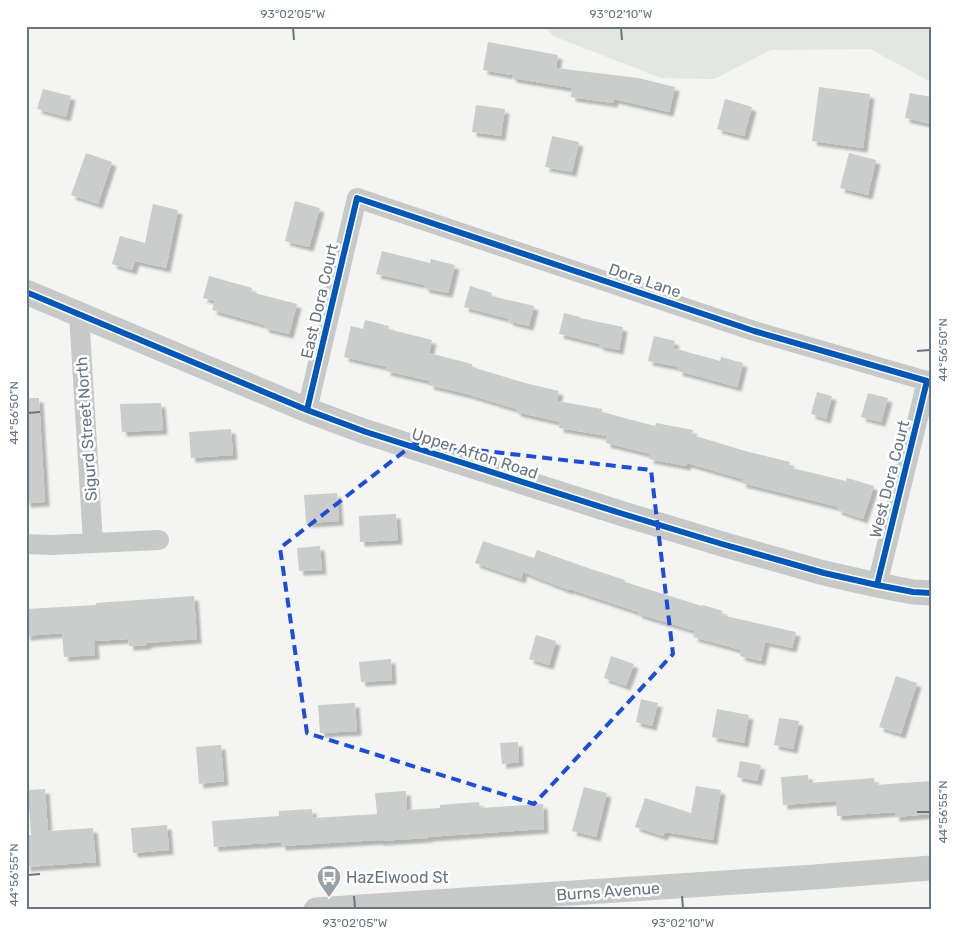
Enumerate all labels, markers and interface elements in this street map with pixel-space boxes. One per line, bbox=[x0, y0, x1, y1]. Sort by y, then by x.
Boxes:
text: 93°02'05"W bbox=[261, 7, 326, 21]
text: 93°02'10"W bbox=[590, 7, 653, 21]
street label: East Dora Court bbox=[297, 242, 342, 361]
street label: Dora Lane bbox=[606, 259, 684, 302]
text: 44°56'50"N bbox=[936, 318, 950, 382]
street label: Sigurd Street North bbox=[72, 356, 101, 502]
text: 44°56'50"N bbox=[7, 381, 21, 445]
street label: West Dora Court bbox=[866, 418, 913, 540]
street label: Upper Afton Road bbox=[409, 424, 541, 483]
text: 44°56'55"N bbox=[936, 780, 950, 844]
text: 44°56'55"N bbox=[7, 843, 21, 907]
bus stop icon: HazElwood St bbox=[316, 864, 342, 898]
place label: HazElwood St bbox=[346, 868, 449, 887]
street label: Burns Avenue bbox=[556, 878, 661, 905]
text: 93°02'05"W bbox=[323, 916, 388, 930]
text: 93°02'10"W bbox=[652, 916, 715, 930]

